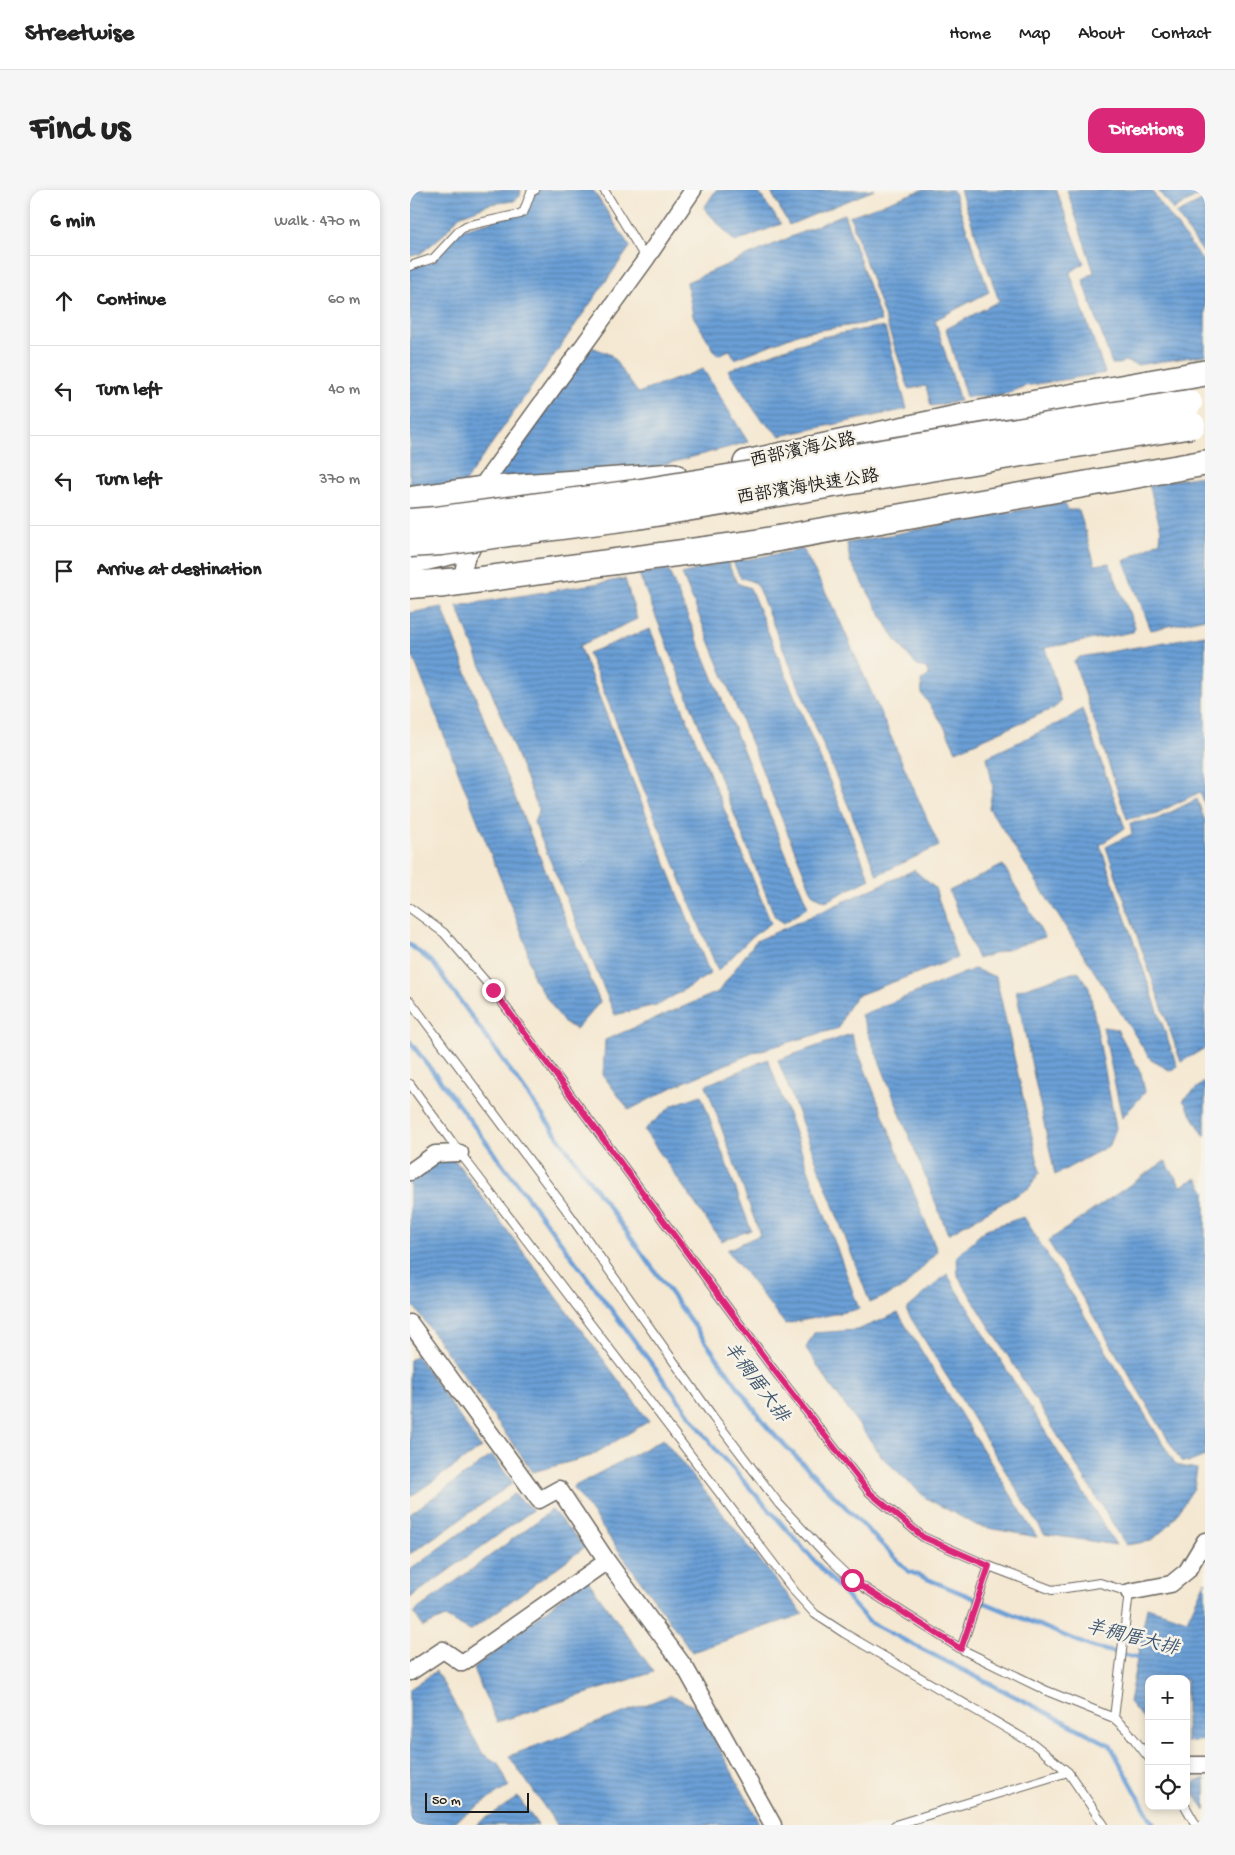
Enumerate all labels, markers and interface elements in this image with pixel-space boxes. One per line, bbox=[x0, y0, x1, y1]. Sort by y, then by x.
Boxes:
text: Streetwise bbox=[25, 20, 134, 49]
text: Home bbox=[949, 24, 991, 45]
text: Map bbox=[1019, 24, 1050, 45]
text: About bbox=[1078, 24, 1124, 45]
text: Contact bbox=[1152, 24, 1210, 45]
button: Directions bbox=[1088, 108, 1205, 153]
text: Find us bbox=[30, 110, 130, 151]
text: 6 min bbox=[50, 210, 95, 235]
text: Walk · 470 m bbox=[274, 213, 360, 232]
icon: ahead bbox=[50, 287, 78, 315]
text: Continue bbox=[97, 289, 166, 312]
text: 60 m bbox=[328, 291, 360, 310]
icon: left bbox=[50, 377, 78, 405]
text: Turn left bbox=[97, 379, 161, 402]
text: 40 m bbox=[328, 381, 360, 400]
street label: 西部濱海公路 bbox=[748, 429, 858, 472]
street label: 西部濱海快速公路 bbox=[735, 465, 881, 510]
icon: left bbox=[50, 467, 78, 495]
text: Turn left bbox=[97, 469, 161, 492]
text: 370 m bbox=[319, 471, 360, 490]
icon: arrive bbox=[50, 557, 78, 585]
text: Arrive at destination bbox=[97, 559, 261, 582]
route end bbox=[482, 979, 505, 1002]
water label: 羊稠厝大排 bbox=[717, 1338, 795, 1429]
route start bbox=[841, 1569, 864, 1592]
water label: 羊稠厝大排 bbox=[1083, 1615, 1183, 1662]
map controls bbox=[1145, 1675, 1190, 1810]
button: + bbox=[1145, 1675, 1190, 1720]
button: − bbox=[1145, 1720, 1190, 1765]
button: locate bbox=[1145, 1765, 1190, 1810]
scale bar bbox=[425, 1790, 529, 1813]
text: 50 m bbox=[432, 1793, 461, 1810]

